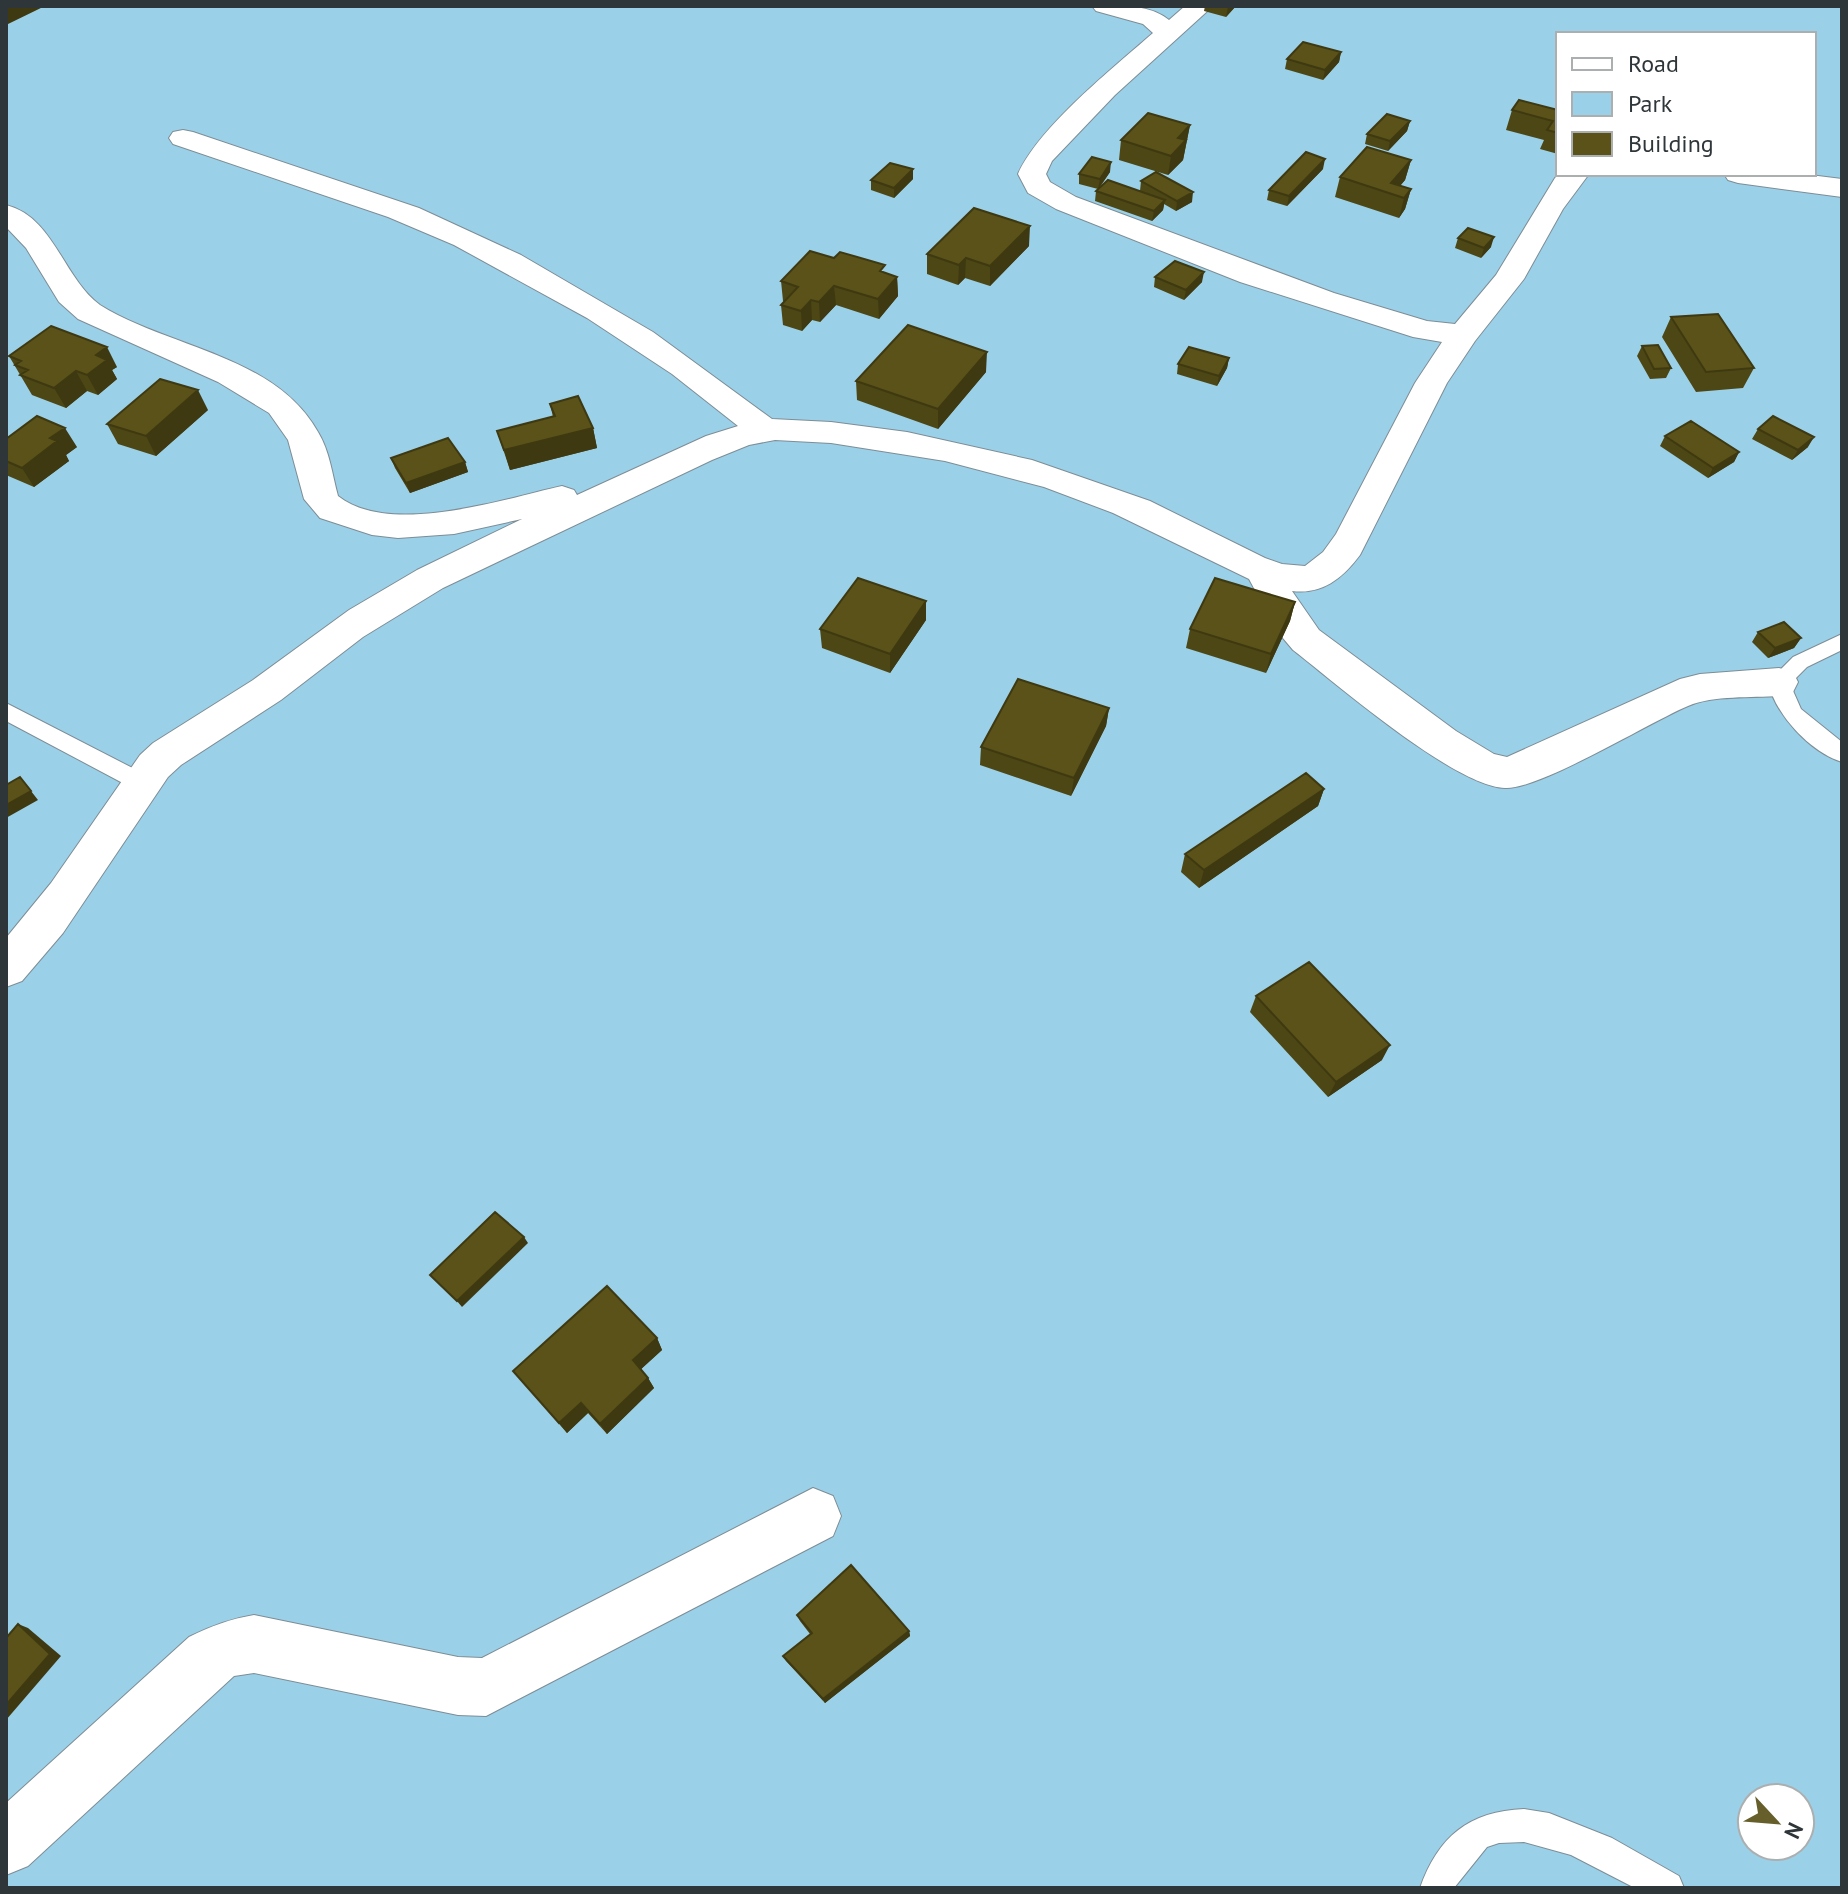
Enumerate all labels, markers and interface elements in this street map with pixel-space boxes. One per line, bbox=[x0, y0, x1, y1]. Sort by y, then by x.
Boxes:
legend bbox=[1556, 32, 1816, 176]
text: Road bbox=[1628, 48, 1679, 79]
text: Park bbox=[1628, 88, 1673, 119]
text: Building bbox=[1628, 128, 1714, 159]
north arrow bbox=[1736, 1782, 1816, 1862]
text: N bbox=[1778, 1818, 1810, 1843]

